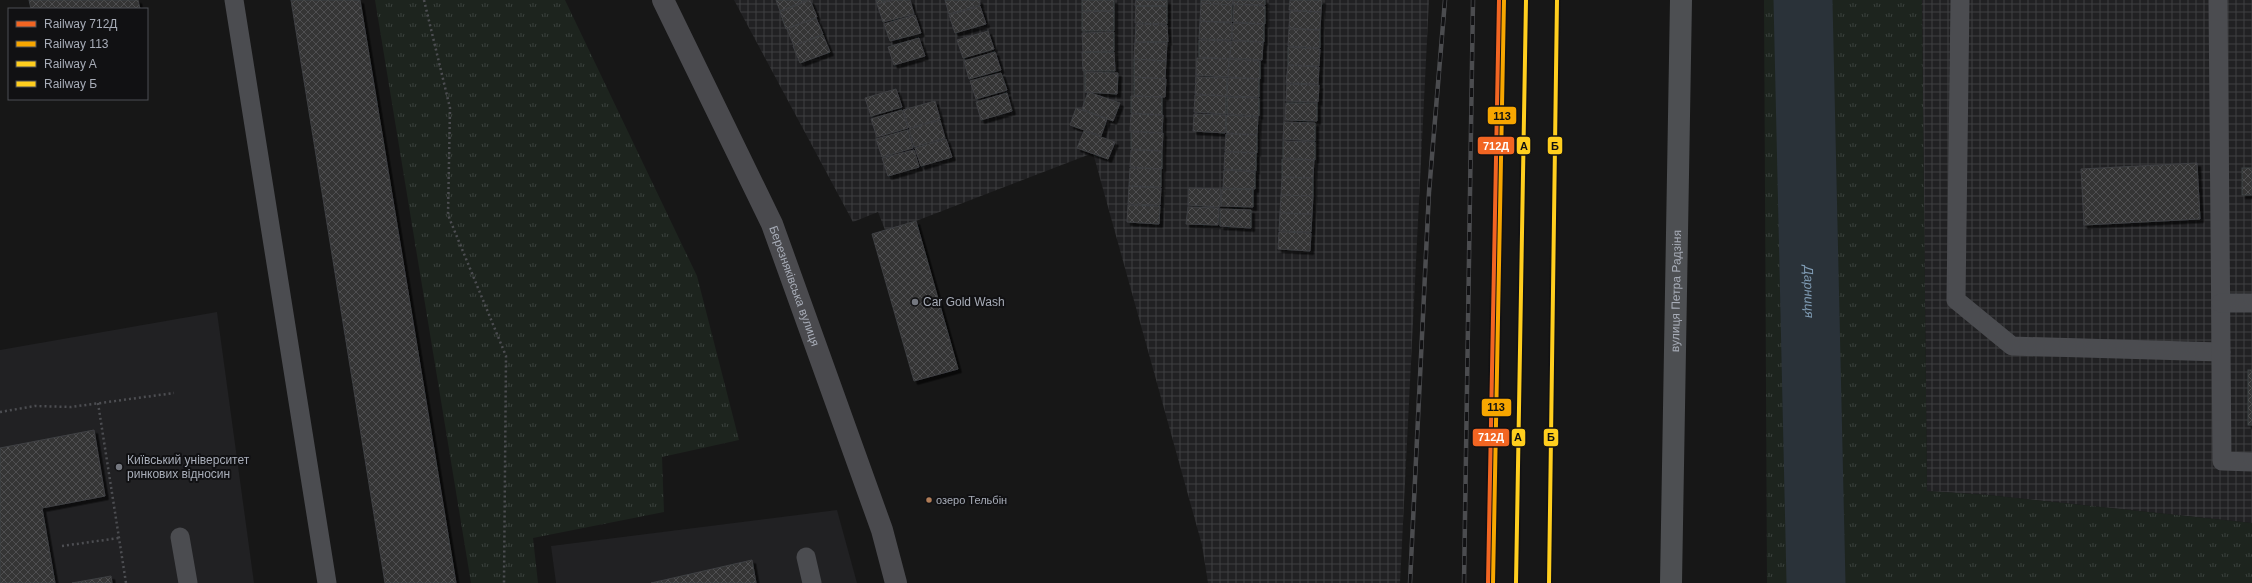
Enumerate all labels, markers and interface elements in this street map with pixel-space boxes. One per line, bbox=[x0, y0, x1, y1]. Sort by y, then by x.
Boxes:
legend bbox=[8, 8, 148, 100]
text: Railway 712Д bbox=[44, 17, 118, 31]
text: Railway 113 bbox=[44, 37, 109, 51]
text: Railway A bbox=[44, 57, 97, 71]
text: Railway Б bbox=[44, 77, 97, 91]
line badge: 113 bbox=[1487, 106, 1517, 125]
text: 113 bbox=[1493, 110, 1511, 122]
line badge: 712Д bbox=[1477, 136, 1515, 155]
line badge: A bbox=[1516, 136, 1531, 155]
line badge: Б bbox=[1547, 136, 1563, 155]
text: 712Д bbox=[1483, 140, 1509, 152]
text: A bbox=[1520, 140, 1528, 152]
text: Б bbox=[1551, 140, 1559, 152]
street label: Березняківська вулиця bbox=[766, 224, 822, 348]
street label: вулиця Петра Радзіня bbox=[1668, 230, 1684, 352]
water label: Дарниця bbox=[1801, 264, 1817, 318]
place label: Car Gold Wash bbox=[923, 295, 1005, 309]
marker: Car Gold Wash bbox=[910, 297, 920, 307]
line badge: 113 bbox=[1481, 398, 1512, 417]
text: 113 bbox=[1487, 401, 1505, 413]
line badge: 712Д bbox=[1472, 428, 1510, 447]
line badge: A bbox=[1511, 428, 1526, 447]
line badge: Б bbox=[1543, 428, 1559, 447]
text: 712Д bbox=[1478, 431, 1504, 443]
text: A bbox=[1514, 431, 1522, 443]
text: Б bbox=[1547, 431, 1555, 443]
place label: Київський університет ринкових відносин bbox=[127, 453, 250, 481]
marker: Київський університет ринкових відносин bbox=[114, 462, 124, 472]
place label: озеро Тельбін bbox=[936, 494, 1007, 506]
marker: озеро Тельбін bbox=[924, 495, 934, 505]

